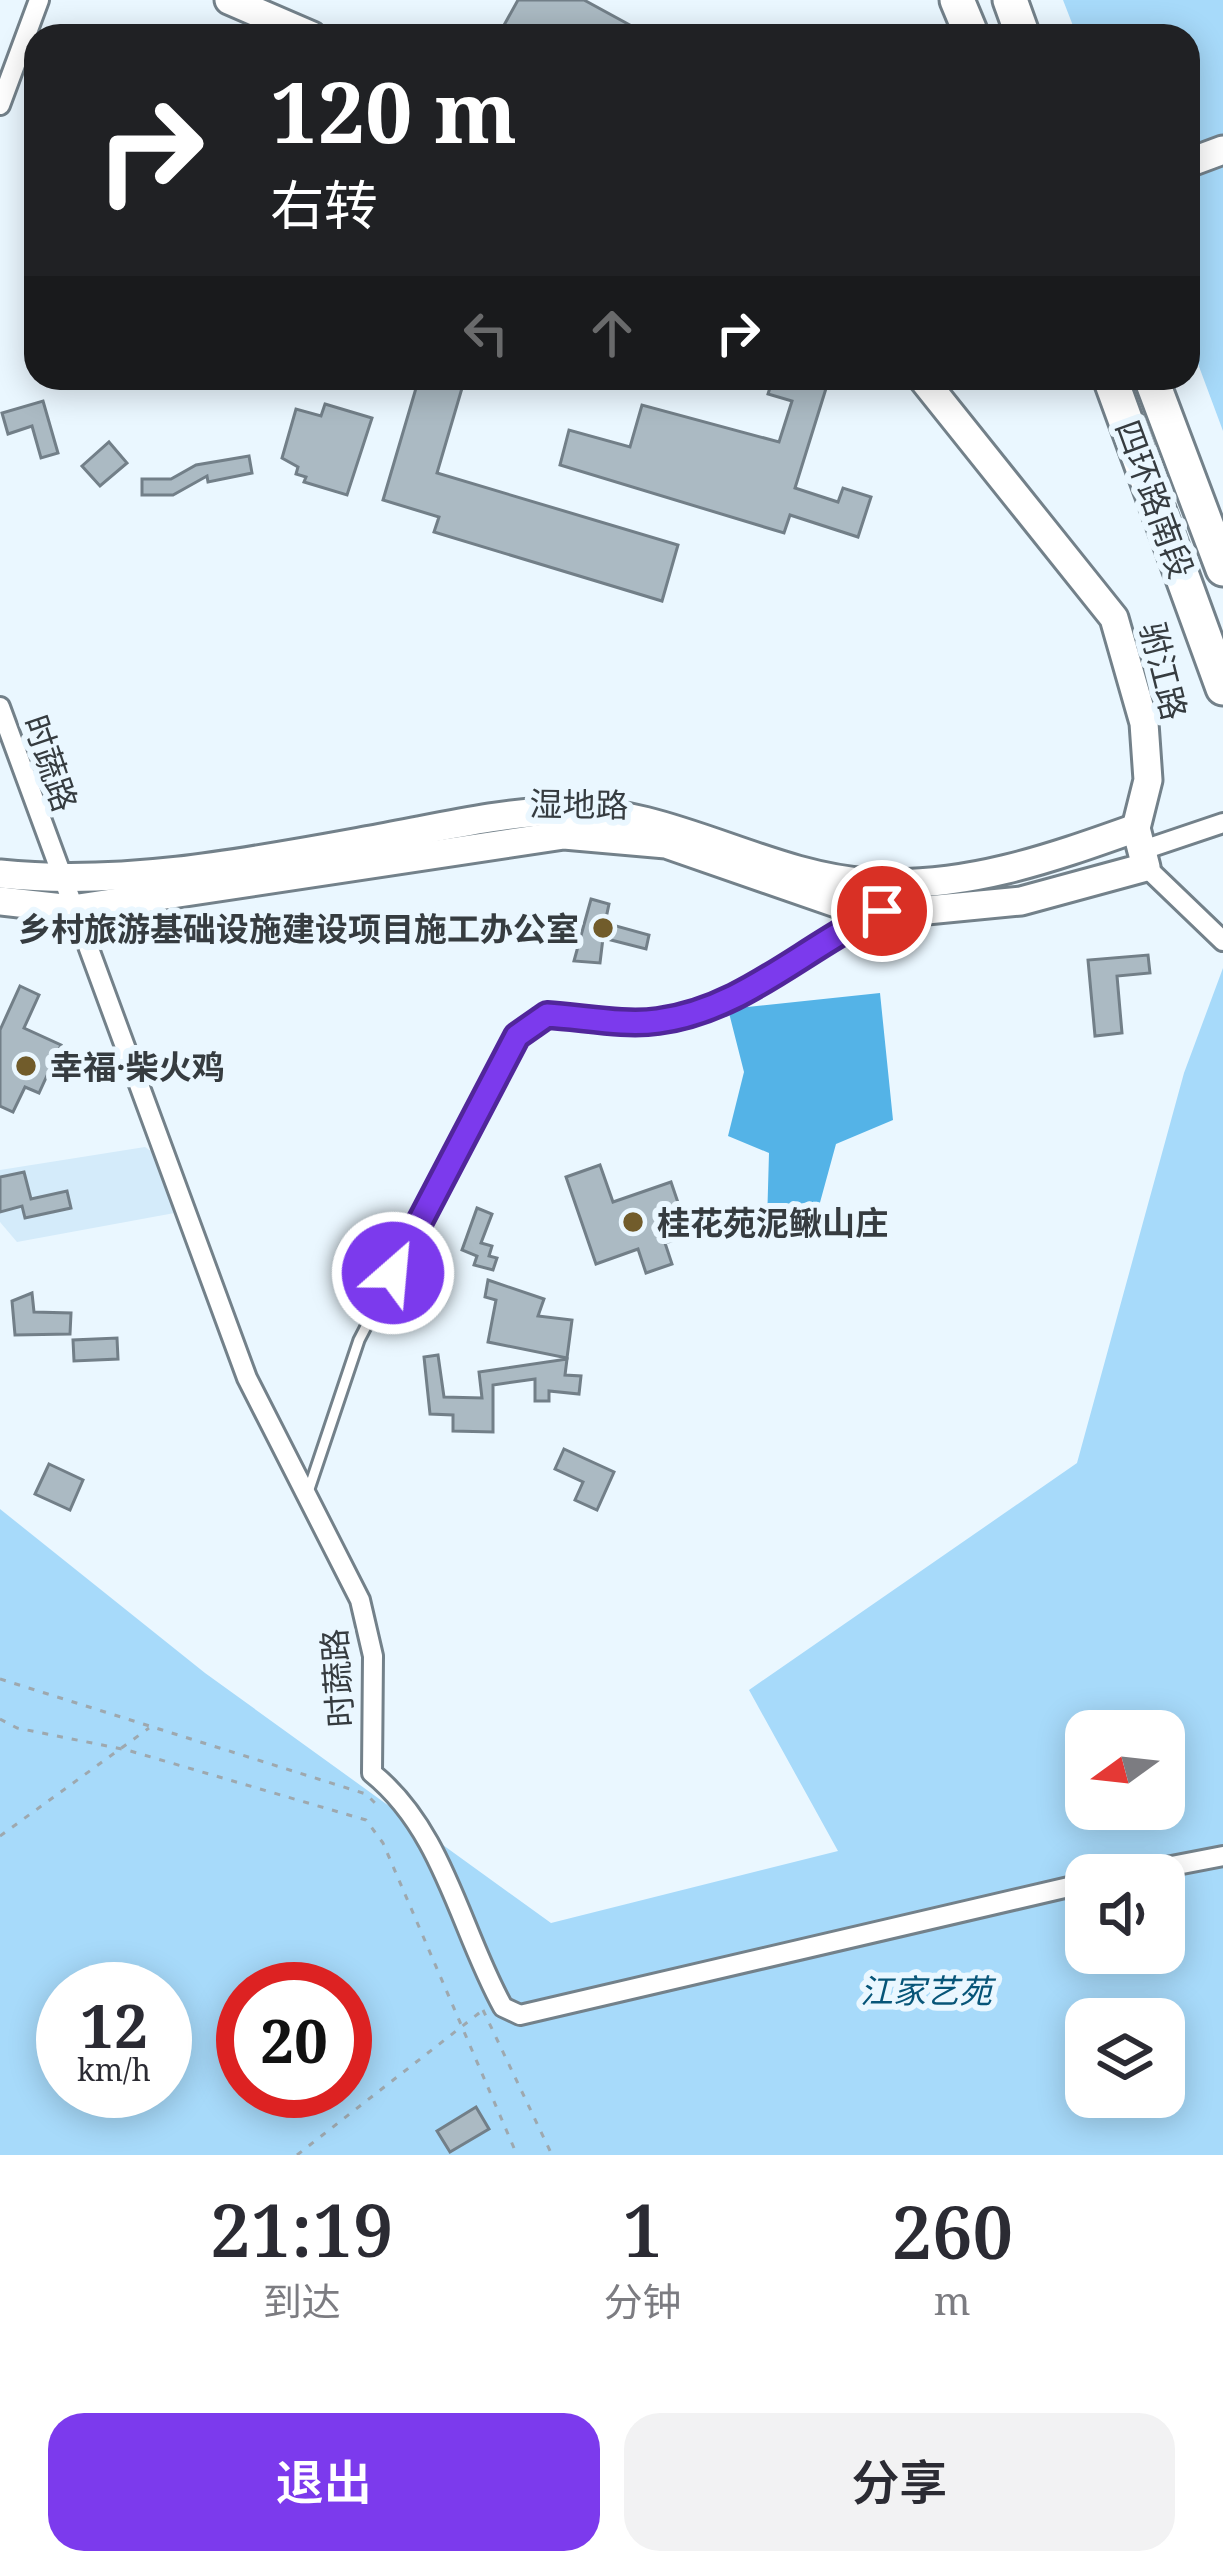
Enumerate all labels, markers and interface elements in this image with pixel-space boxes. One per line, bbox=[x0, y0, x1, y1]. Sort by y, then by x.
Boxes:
text: 120 m bbox=[270, 53, 517, 168]
icon: right bbox=[72, 72, 228, 228]
text: 右转 bbox=[270, 167, 378, 241]
icon: left bbox=[453, 300, 519, 366]
icon: ahead bbox=[579, 300, 645, 366]
icon: right bbox=[705, 300, 771, 366]
street label: 四环路南段 bbox=[1106, 414, 1204, 584]
street label: 驸江路 bbox=[1130, 618, 1198, 724]
street label: 时蔬路 bbox=[14, 709, 88, 817]
street label: 湿地路 bbox=[529, 781, 629, 827]
pin bbox=[831, 860, 933, 962]
icon: arrive bbox=[849, 878, 915, 944]
place label: 乡村旅游基础设施建设项目施工办公室 bbox=[18, 906, 579, 951]
marker: 乡村旅游基础设施建设项目施工办公室 bbox=[590, 915, 616, 941]
place label: 幸福·柴火鸡 bbox=[50, 1044, 225, 1089]
marker: 幸福·柴火鸡 bbox=[13, 1053, 39, 1079]
place label: 桂花苑泥鳅山庄 bbox=[657, 1200, 888, 1245]
marker: 桂花苑泥鳅山庄 bbox=[620, 1209, 646, 1235]
position arrow bbox=[330, 1210, 456, 1336]
street label: 时蔬路 bbox=[311, 1627, 363, 1729]
north arrow bbox=[1065, 1710, 1185, 1830]
map controls bbox=[1065, 1710, 1185, 2118]
button: sound bbox=[1065, 1854, 1185, 1974]
speed limit sign: 20 bbox=[216, 1962, 372, 2118]
park label: 江家艺苑 bbox=[860, 1968, 997, 2013]
text: 12 bbox=[80, 1984, 148, 2066]
button: layers bbox=[1065, 1998, 1185, 2118]
text: km/h bbox=[77, 2049, 151, 2090]
text: 21:19 bbox=[210, 2180, 393, 2278]
text: 1 bbox=[622, 2180, 663, 2278]
text: 260 bbox=[891, 2182, 1013, 2280]
text: m bbox=[934, 2273, 971, 2326]
text: 到达 bbox=[263, 2274, 341, 2327]
text: 分钟 bbox=[603, 2274, 681, 2327]
button: 退出 bbox=[48, 2413, 600, 2551]
button: 分享 bbox=[624, 2413, 1175, 2551]

